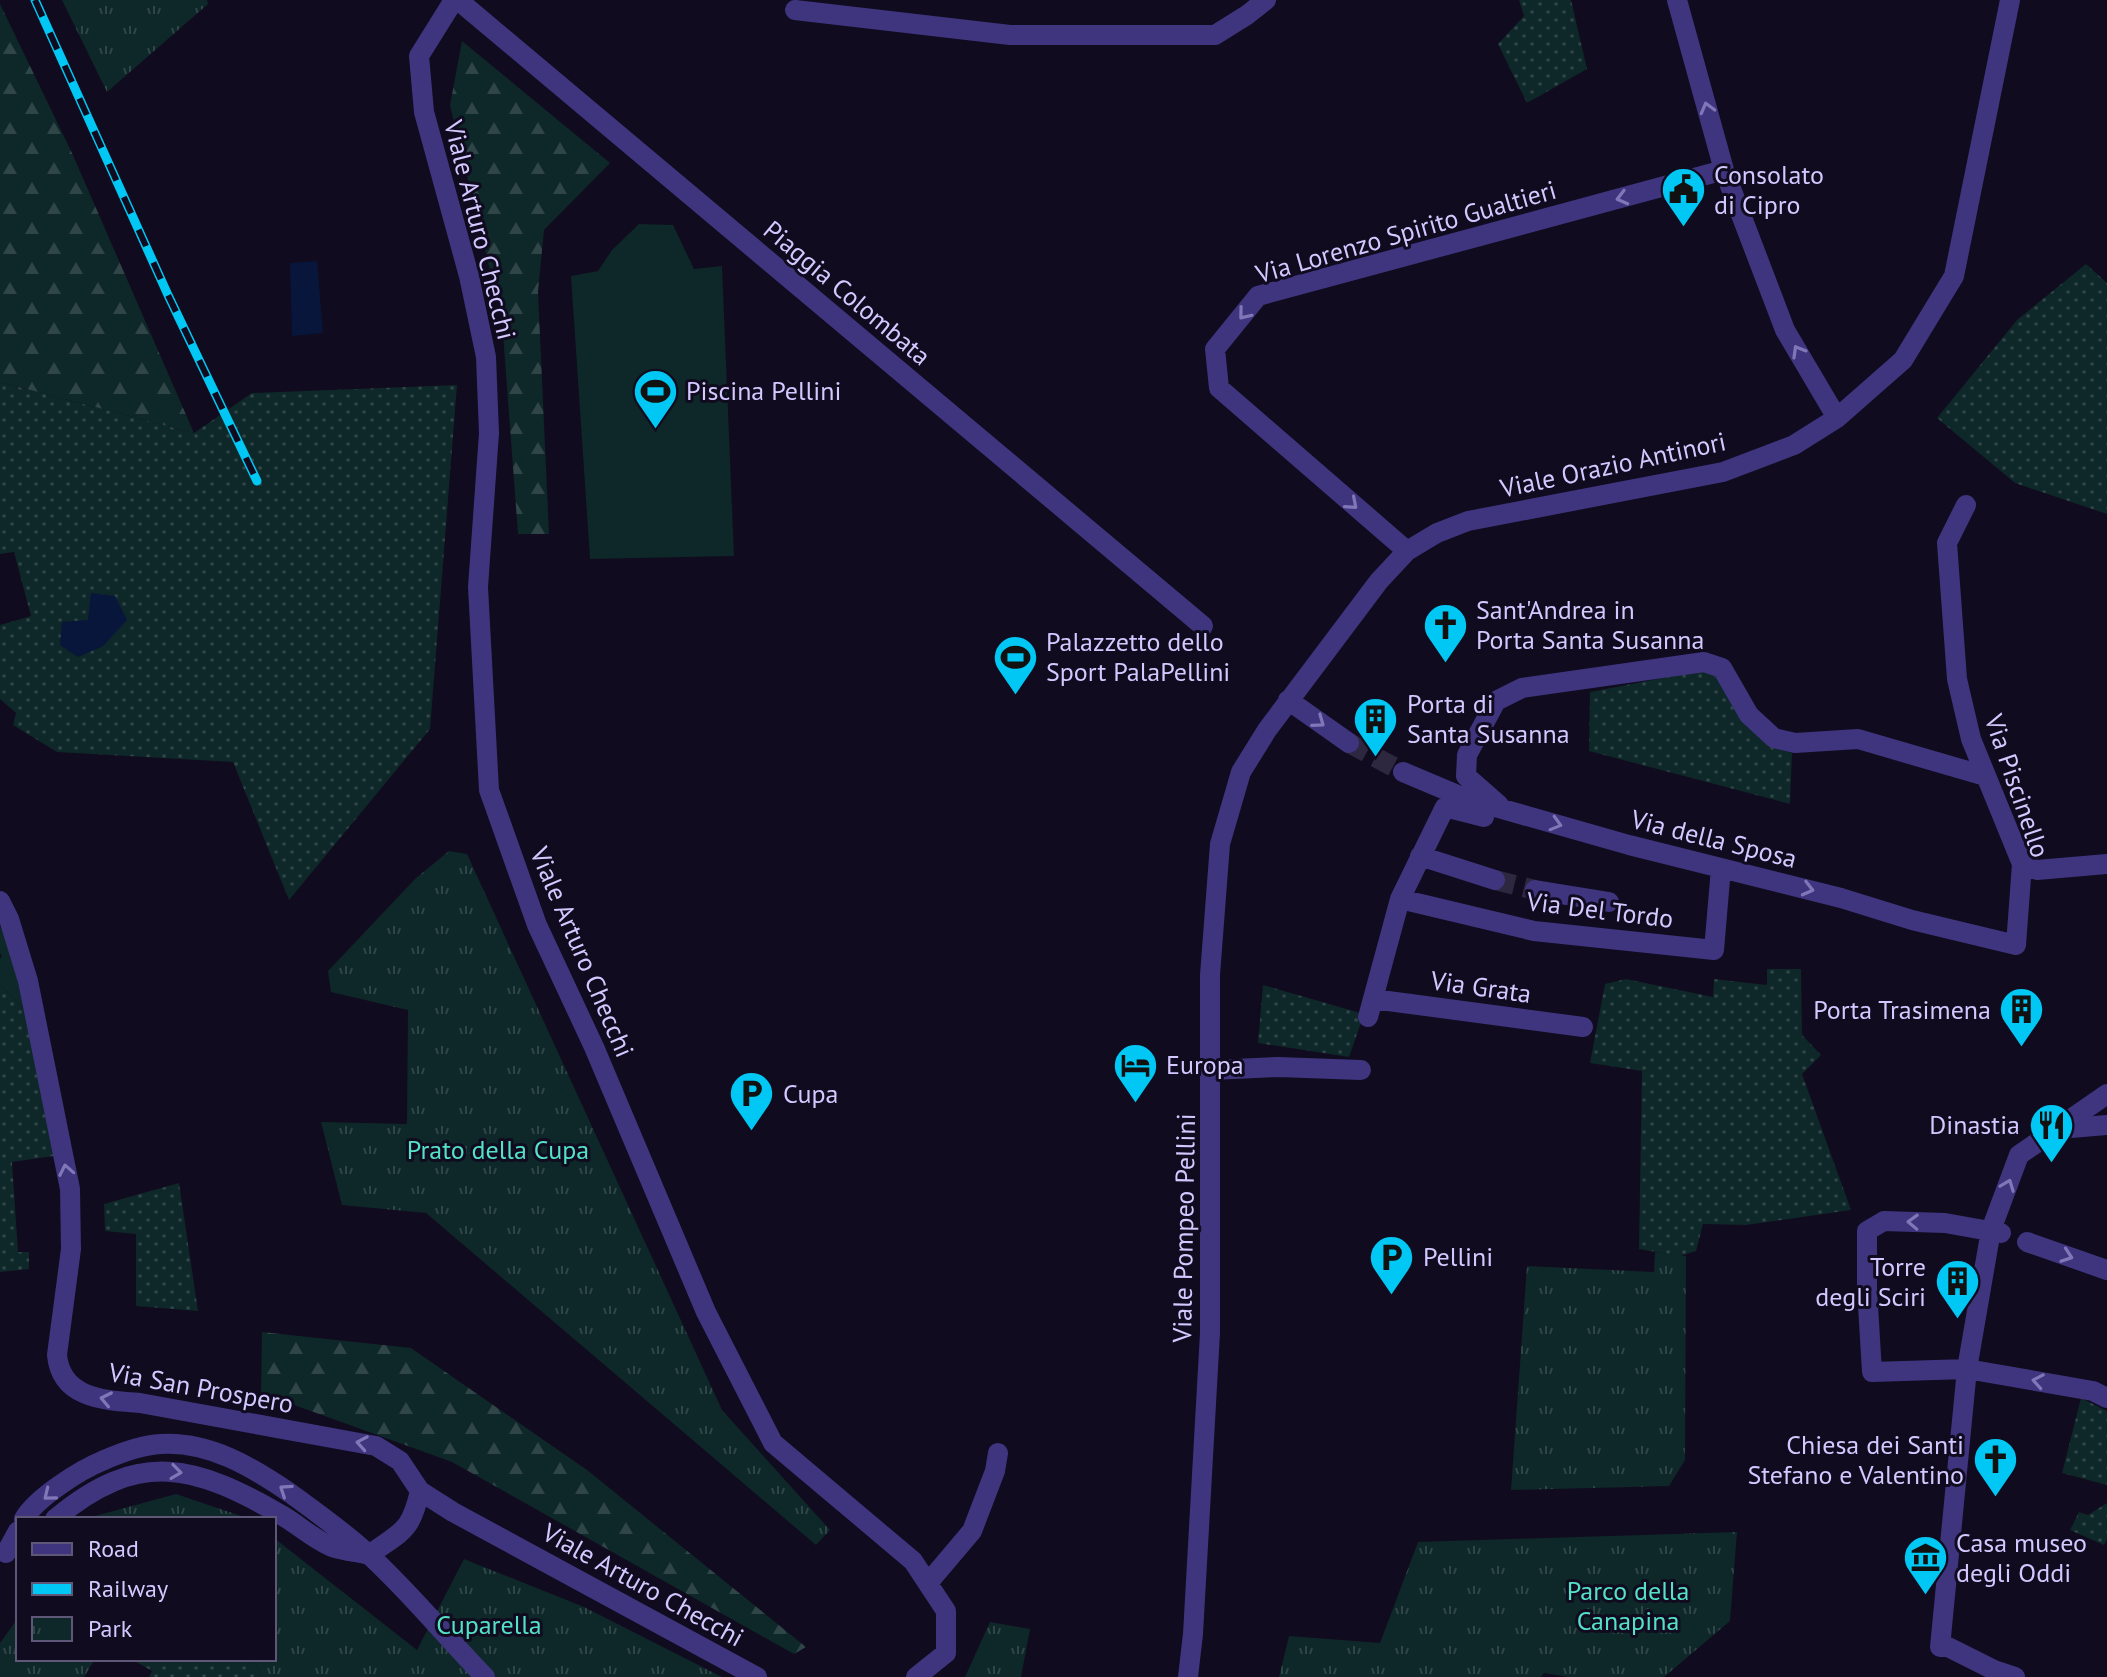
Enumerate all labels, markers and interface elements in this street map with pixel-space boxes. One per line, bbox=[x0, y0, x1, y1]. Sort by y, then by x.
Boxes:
one-way arrow bbox=[1700, 101, 1716, 115]
street label: Viale Arturo Checchi bbox=[437, 116, 524, 343]
place label: Consolato di Cipro bbox=[1714, 158, 1824, 221]
public building icon: Consolato di Cipro bbox=[1659, 166, 1707, 229]
street label: Via Lorenzo Spirito Gualtieri bbox=[1251, 173, 1560, 291]
one-way arrow bbox=[1616, 189, 1629, 205]
street label: Piaggia Colombata bbox=[757, 213, 938, 372]
one-way arrow bbox=[1239, 305, 1253, 320]
one-way arrow bbox=[1792, 345, 1808, 360]
sports icon: Piscina Pellini bbox=[631, 367, 679, 430]
place label: Piscina Pellini bbox=[686, 374, 841, 407]
street label: Viale Orazio Antinori bbox=[1496, 424, 1729, 505]
one-way arrow bbox=[1342, 494, 1357, 508]
place label: Sant'Andrea in Porta Santa Susanna bbox=[1476, 593, 1704, 656]
church icon: Sant'Andrea in Porta Santa Susanna bbox=[1421, 601, 1469, 664]
place label: Palazzetto dello Sport PalaPellini bbox=[1046, 625, 1230, 688]
sports icon: Palazzetto dello Sport PalaPellini bbox=[991, 633, 1039, 696]
place label: Porta di Santa Susanna bbox=[1407, 687, 1570, 750]
building icon: Porta di Santa Susanna bbox=[1352, 695, 1400, 758]
street label: Via Piscinello bbox=[1977, 709, 2057, 862]
one-way arrow bbox=[1310, 712, 1324, 727]
street label: Via della Sposa bbox=[1627, 802, 1800, 875]
one-way arrow bbox=[1549, 815, 1563, 832]
street label: Viale Arturo Checchi bbox=[523, 841, 642, 1062]
one-way arrow bbox=[1801, 880, 1814, 897]
street label: Via Del Tordo bbox=[1524, 884, 1675, 935]
street label: Via Grata bbox=[1428, 963, 1533, 1010]
building icon: Porta Trasimena bbox=[1998, 986, 2046, 1049]
place label: Porta Trasimena bbox=[1813, 993, 1991, 1026]
hotel icon: Europa bbox=[1111, 1041, 1159, 1104]
place label: Europa bbox=[1166, 1048, 1244, 1081]
parking icon: Cupa bbox=[728, 1070, 776, 1133]
place label: Cupa bbox=[783, 1077, 838, 1110]
restaurant icon: Dinastia bbox=[2027, 1101, 2075, 1164]
place label: Dinastia bbox=[1929, 1108, 2020, 1141]
street label: Viale Pompeo Pellini bbox=[1165, 1113, 1202, 1344]
park label: Prato della Cupa bbox=[407, 1133, 589, 1166]
one-way arrow bbox=[59, 1163, 76, 1177]
one-way arrow bbox=[1998, 1178, 2015, 1192]
one-way arrow bbox=[1906, 1214, 1919, 1231]
parking icon: Pellini bbox=[1368, 1233, 1416, 1296]
place label: Pellini bbox=[1423, 1240, 1493, 1273]
one-way arrow bbox=[2059, 1247, 2073, 1263]
place label: Torre degli Sciri bbox=[1815, 1250, 1926, 1313]
building icon: Torre degli Sciri bbox=[1933, 1258, 1981, 1321]
street label: Via San Prospero bbox=[105, 1355, 296, 1420]
one-way arrow bbox=[2031, 1374, 2045, 1391]
one-way arrow bbox=[100, 1391, 113, 1408]
place label: Chiesa dei Santi Stefano e Valentino bbox=[1747, 1428, 1964, 1491]
one-way arrow bbox=[355, 1436, 369, 1453]
church icon: Chiesa dei Santi Stefano e Valentino bbox=[1971, 1436, 2019, 1499]
one-way arrow bbox=[169, 1463, 183, 1480]
one-way arrow bbox=[44, 1485, 58, 1500]
one-way arrow bbox=[280, 1485, 294, 1500]
street label: Viale Arturo Checchi bbox=[536, 1515, 750, 1654]
legend bbox=[16, 1517, 276, 1661]
place label: Casa museo degli Oddi bbox=[1956, 1526, 2087, 1589]
text: Road bbox=[88, 1533, 139, 1564]
museum icon: Casa museo degli Oddi bbox=[1901, 1534, 1949, 1597]
text: Railway bbox=[88, 1573, 168, 1604]
park label: Parco della Canapina bbox=[1567, 1574, 1689, 1637]
park label: Cuparella bbox=[436, 1608, 542, 1641]
text: Park bbox=[88, 1613, 133, 1644]

